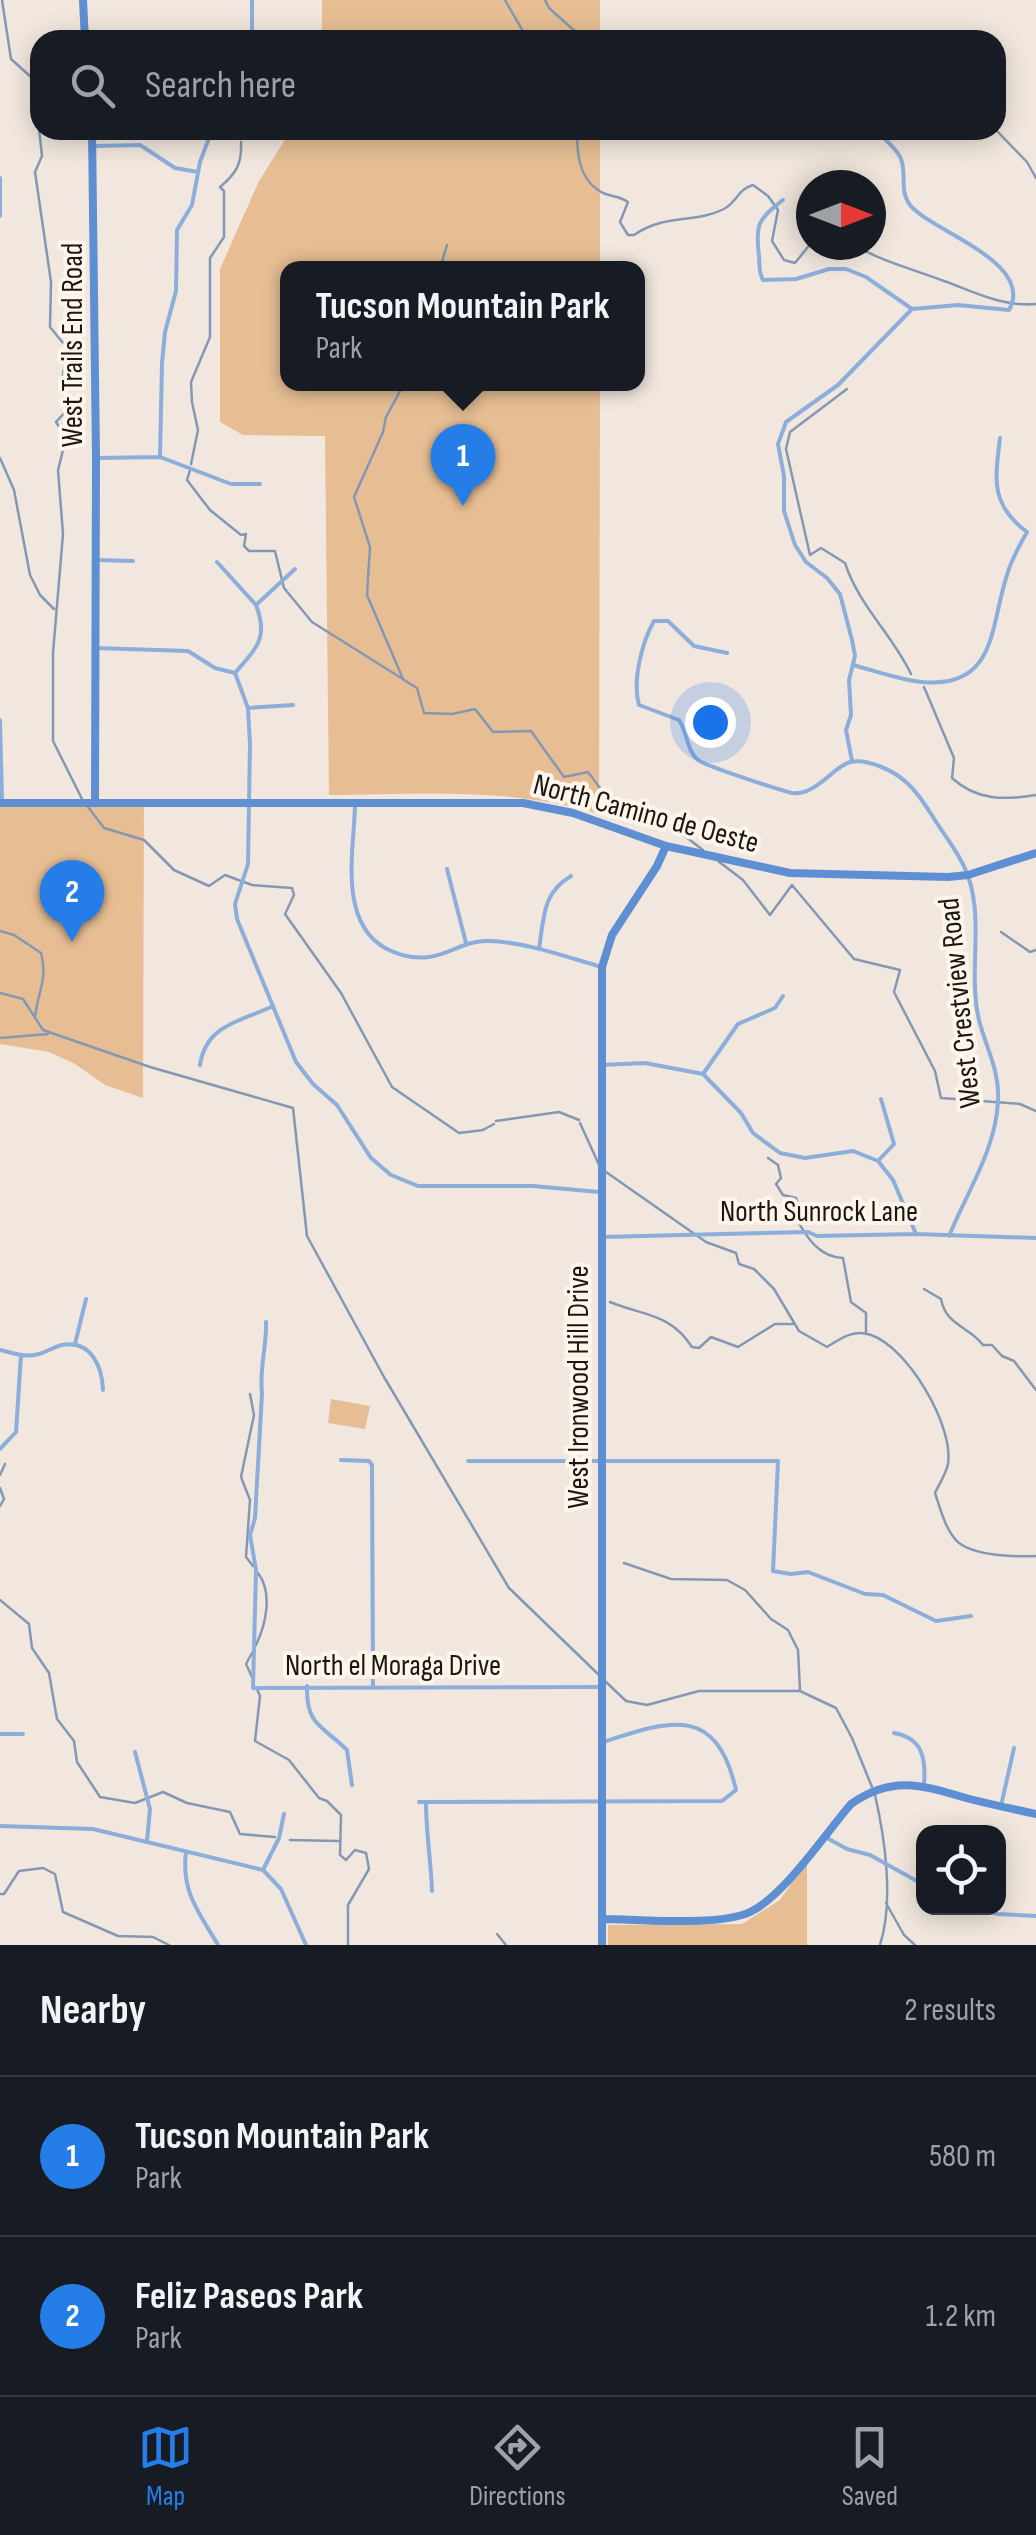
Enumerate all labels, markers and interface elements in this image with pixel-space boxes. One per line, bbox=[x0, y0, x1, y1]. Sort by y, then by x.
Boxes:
search box bbox=[30, 30, 1006, 140]
icon: search bbox=[65, 58, 120, 113]
text: Search here bbox=[145, 63, 296, 108]
north arrow bbox=[796, 170, 886, 260]
street label: West Trails End Road bbox=[55, 243, 91, 447]
popup bbox=[280, 261, 645, 391]
text: Tucson Mountain Park bbox=[315, 284, 610, 329]
text: Park bbox=[315, 329, 362, 368]
pin: 1 bbox=[430, 424, 496, 506]
your location bbox=[685, 697, 736, 748]
street label: North Camino de Oeste bbox=[529, 767, 763, 861]
pin: 2 bbox=[40, 860, 104, 942]
street label: West Crestview Road bbox=[931, 896, 989, 1110]
street label: North Sunrock Lane bbox=[720, 1194, 918, 1230]
street label: West Ironwood Hill Drive bbox=[561, 1265, 597, 1509]
street label: North el Moraga Drive bbox=[285, 1648, 501, 1684]
map controls bbox=[916, 1825, 1006, 1915]
button: locate bbox=[916, 1825, 1006, 1915]
text: Nearby bbox=[40, 1985, 146, 2036]
text: 2 results bbox=[904, 1991, 996, 2030]
text: Tucson Mountain Park bbox=[135, 2114, 429, 2159]
text: 1 bbox=[66, 2137, 79, 2176]
text: 580 m bbox=[929, 2137, 996, 2176]
text: Park bbox=[135, 2159, 182, 2198]
text: Feliz Paseos Park bbox=[135, 2274, 363, 2319]
text: 2 bbox=[65, 2297, 80, 2336]
text: 1.2 km bbox=[926, 2297, 996, 2336]
text: Park bbox=[135, 2319, 182, 2358]
tab: Map bbox=[138, 2420, 193, 2513]
tab: Directions bbox=[469, 2420, 566, 2513]
tab: Saved bbox=[842, 2420, 898, 2513]

